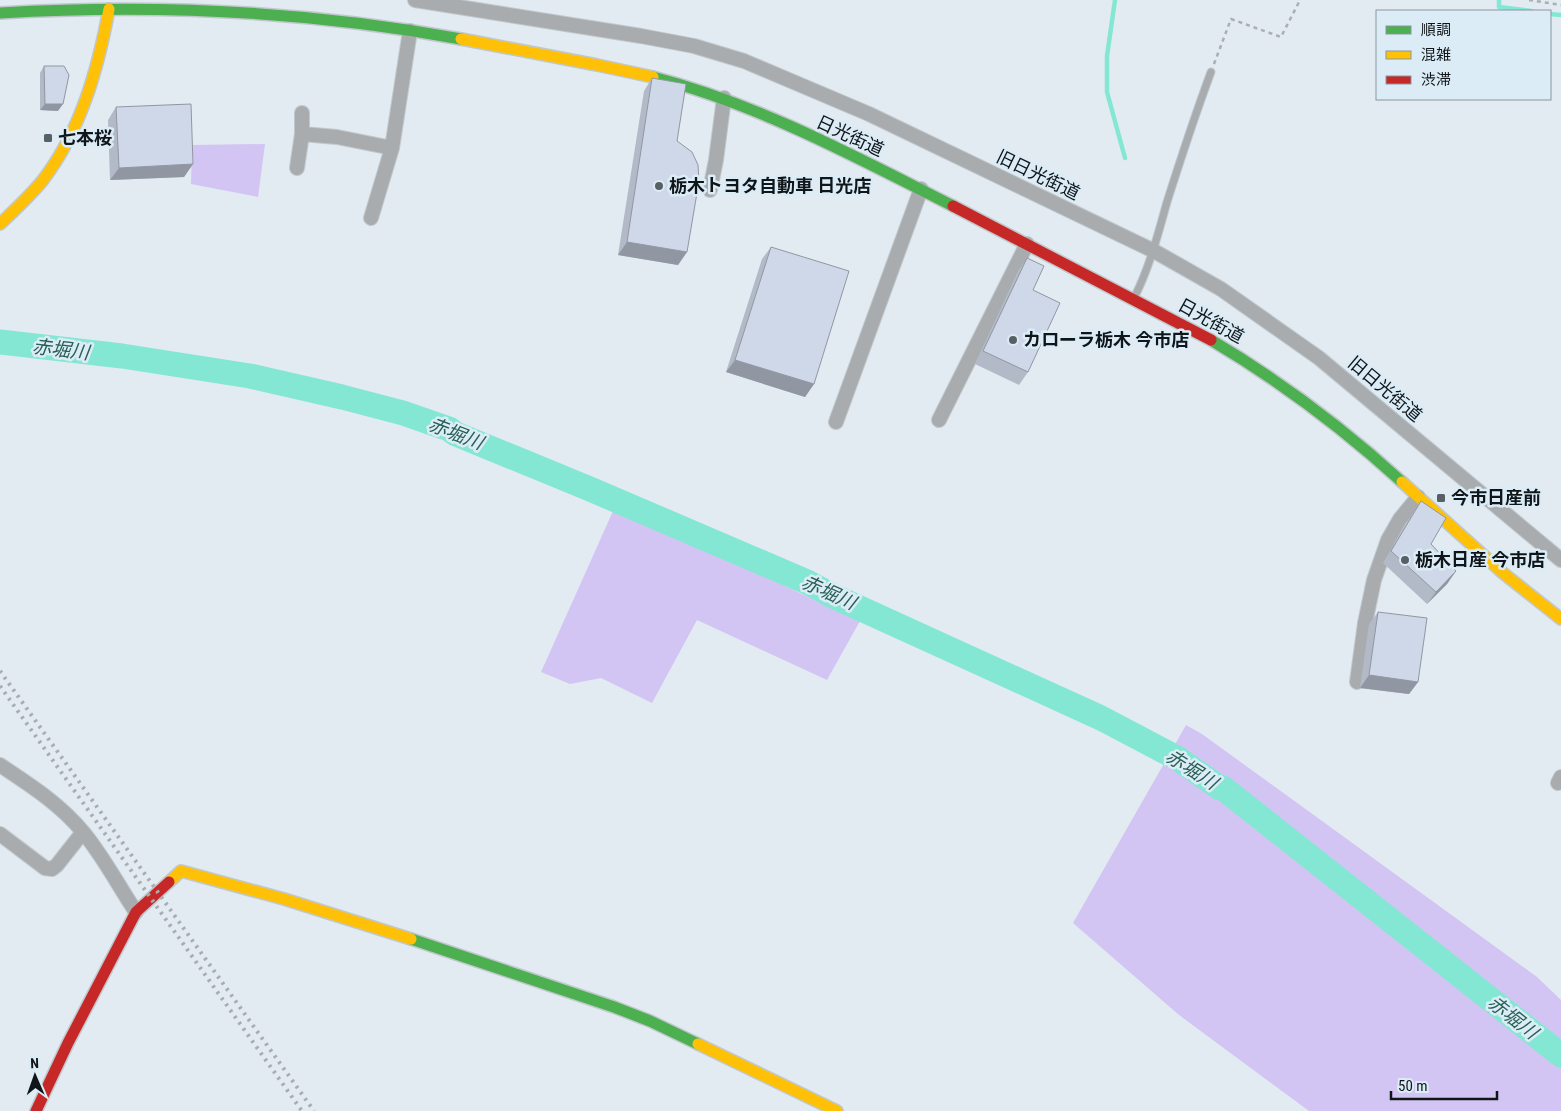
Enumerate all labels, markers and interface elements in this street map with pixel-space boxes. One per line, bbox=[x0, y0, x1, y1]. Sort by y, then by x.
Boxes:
legend bbox=[1376, 10, 1551, 100]
text: 順調 bbox=[1421, 21, 1451, 39]
text: 混雑 bbox=[1421, 46, 1451, 64]
text: 渋滞 bbox=[1421, 71, 1451, 89]
street label: 日光街道 bbox=[813, 111, 887, 160]
place label: 七本桜 bbox=[58, 127, 112, 148]
marker: 七本桜 bbox=[42, 132, 54, 144]
street label: 旧日光街道 bbox=[993, 145, 1083, 204]
place label: 栃木トヨタ自動車 日光店 bbox=[669, 175, 871, 196]
marker: 栃木トヨタ自動車 日光店 bbox=[653, 180, 665, 192]
street label: 日光街道 bbox=[1175, 294, 1248, 347]
place label: カローラ栃木 今市店 bbox=[1023, 329, 1189, 350]
marker: カローラ栃木 今市店 bbox=[1007, 334, 1019, 346]
water label: 赤堀川 bbox=[31, 335, 93, 365]
street label: 旧日光街道 bbox=[1344, 352, 1427, 426]
water label: 赤堀川 bbox=[425, 413, 488, 455]
place label: 今市日産前 bbox=[1451, 487, 1541, 508]
marker: 今市日産前 bbox=[1435, 492, 1447, 504]
place label: 栃木日産 今市店 bbox=[1415, 549, 1545, 570]
marker: 栃木日産 今市店 bbox=[1399, 554, 1411, 566]
water label: 赤堀川 bbox=[798, 570, 861, 615]
water label: 赤堀川 bbox=[1161, 745, 1224, 795]
water label: 赤堀川 bbox=[1483, 991, 1544, 1045]
north arrow bbox=[10, 1051, 60, 1101]
text: N bbox=[30, 1055, 39, 1071]
scale bar bbox=[1391, 1068, 1497, 1100]
text: 50 m bbox=[1398, 1077, 1428, 1095]

